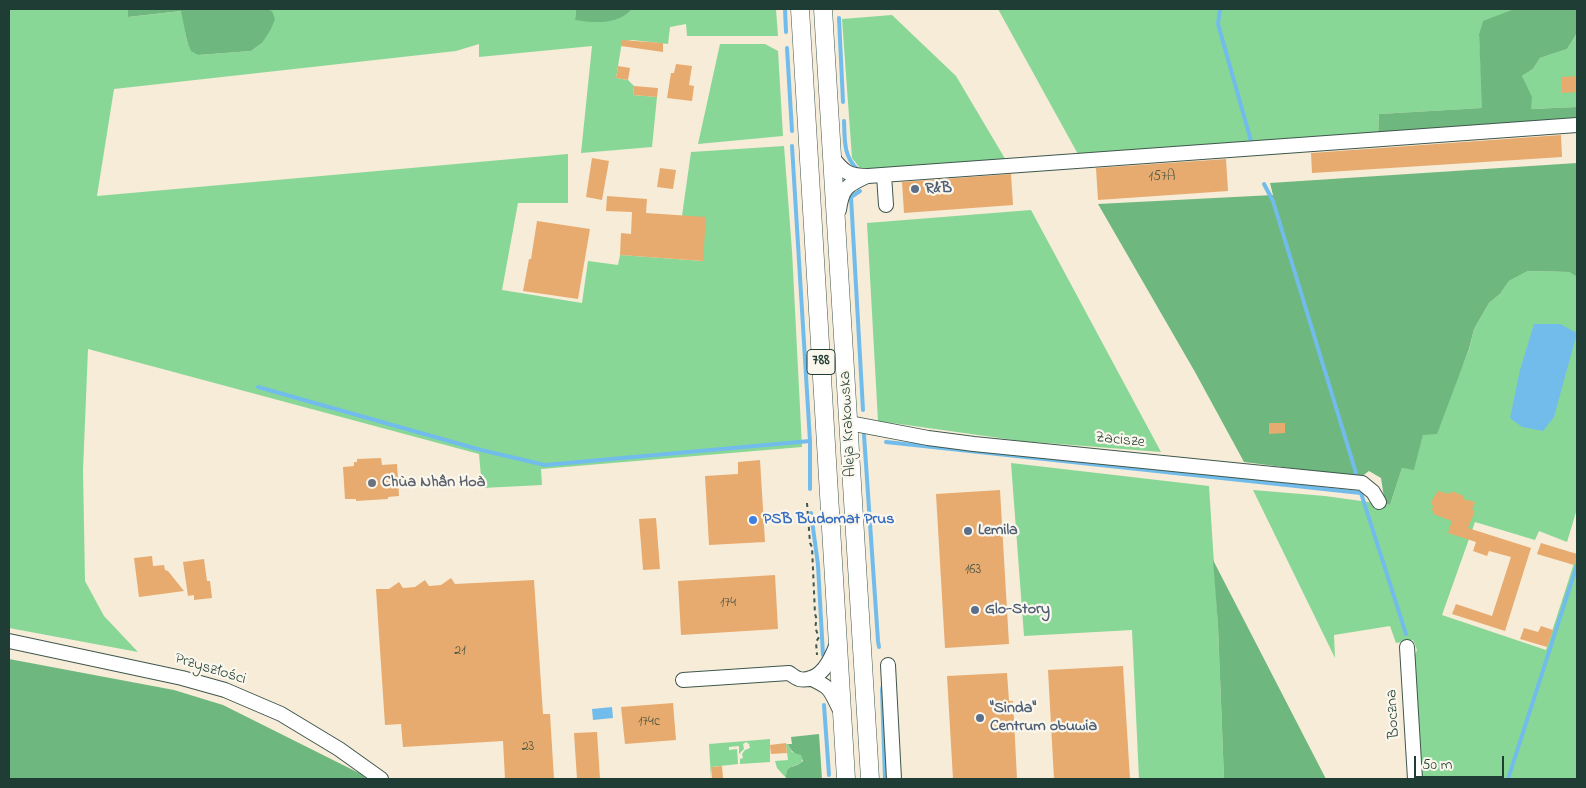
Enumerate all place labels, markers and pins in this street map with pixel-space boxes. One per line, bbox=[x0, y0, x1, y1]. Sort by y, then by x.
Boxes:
place label: R&B bbox=[925, 179, 952, 199]
marker: R&B bbox=[909, 183, 921, 195]
place label: Chùa Nhân Hoà bbox=[382, 473, 485, 493]
marker: Chùa Nhân Hoà bbox=[366, 477, 378, 489]
place label: PSB Budomat Prus bbox=[763, 510, 894, 530]
marker: PSB Budomat Prus bbox=[747, 514, 759, 526]
place label: Lemila bbox=[978, 521, 1018, 541]
marker: Lemila bbox=[962, 525, 974, 537]
place label: Glo-Story bbox=[985, 600, 1050, 620]
marker: Glo-Story bbox=[969, 604, 981, 616]
place label: "Sinda" Centrum obuwia bbox=[990, 699, 1097, 737]
marker: "Sinda" Centrum obuwia bbox=[974, 712, 986, 724]

